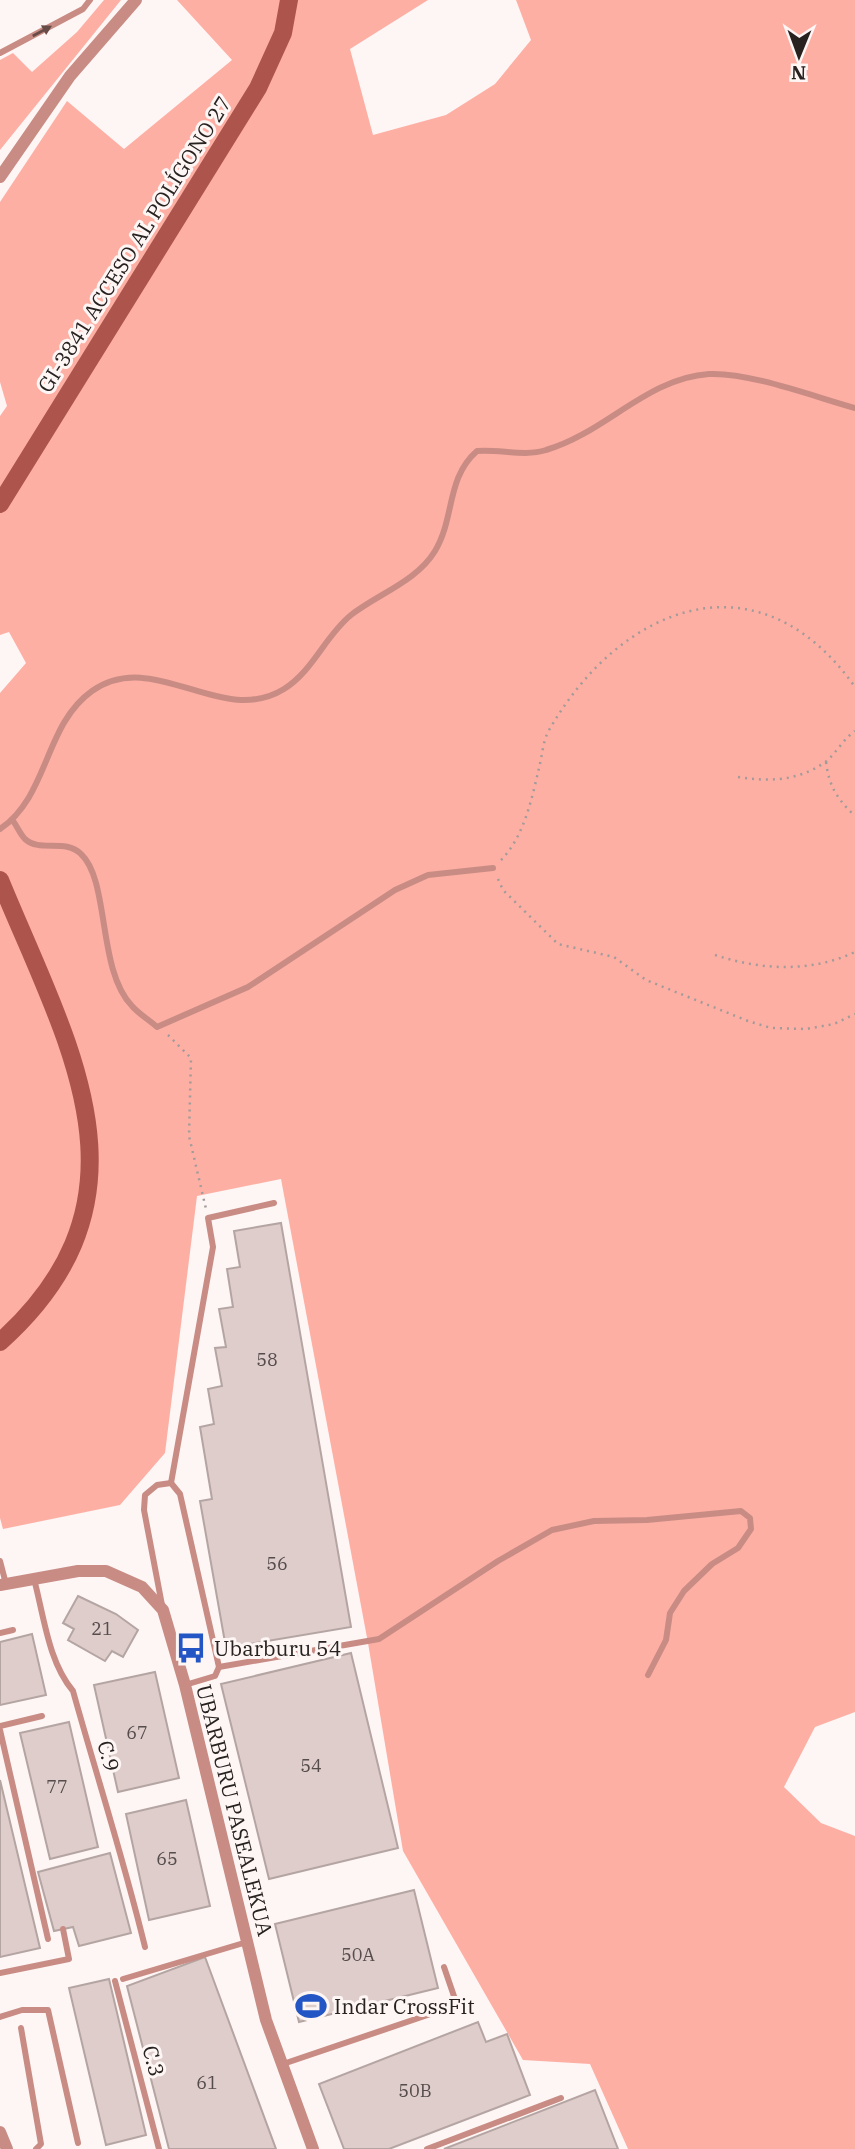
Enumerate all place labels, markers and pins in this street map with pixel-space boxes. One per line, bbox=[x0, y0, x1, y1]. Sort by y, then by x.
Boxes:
bus stop icon: Ubarburu 54 bbox=[174, 1631, 208, 1665]
place label: Ubarburu 54 bbox=[214, 1634, 341, 1662]
sports icon: Indar CrossFit bbox=[294, 1989, 328, 2023]
place label: Indar CrossFit bbox=[334, 1992, 475, 2020]

